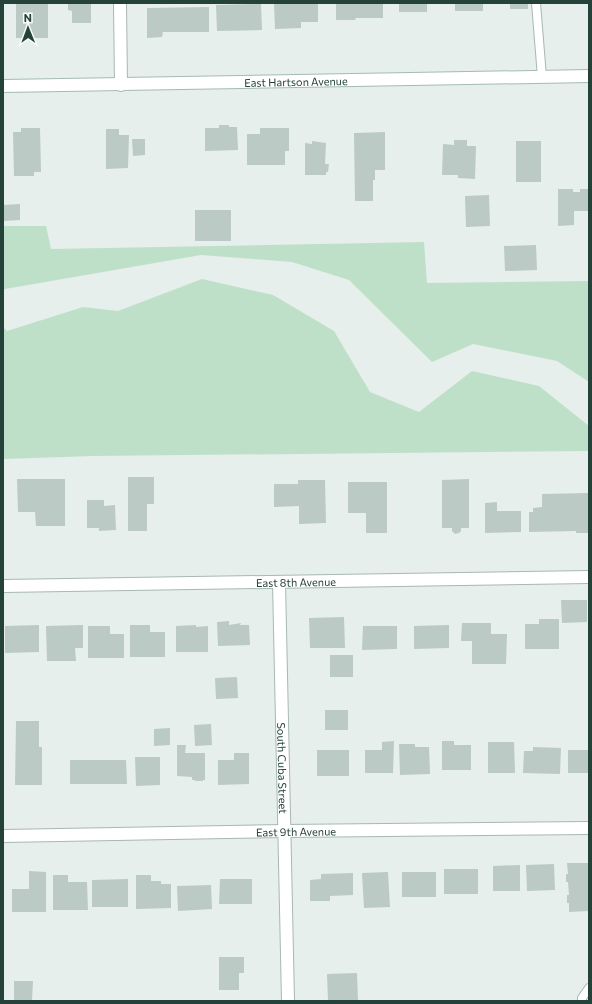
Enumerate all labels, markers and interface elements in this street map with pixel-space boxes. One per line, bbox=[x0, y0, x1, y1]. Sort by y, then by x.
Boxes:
north arrow bbox=[8, 8, 48, 48]
text: N bbox=[24, 11, 32, 24]
street label: East Hartson Avenue bbox=[244, 74, 348, 88]
street label: East 8th Avenue bbox=[256, 574, 336, 589]
street label: South Cuba Street bbox=[276, 722, 290, 814]
street label: East 9th Avenue bbox=[256, 824, 336, 838]

